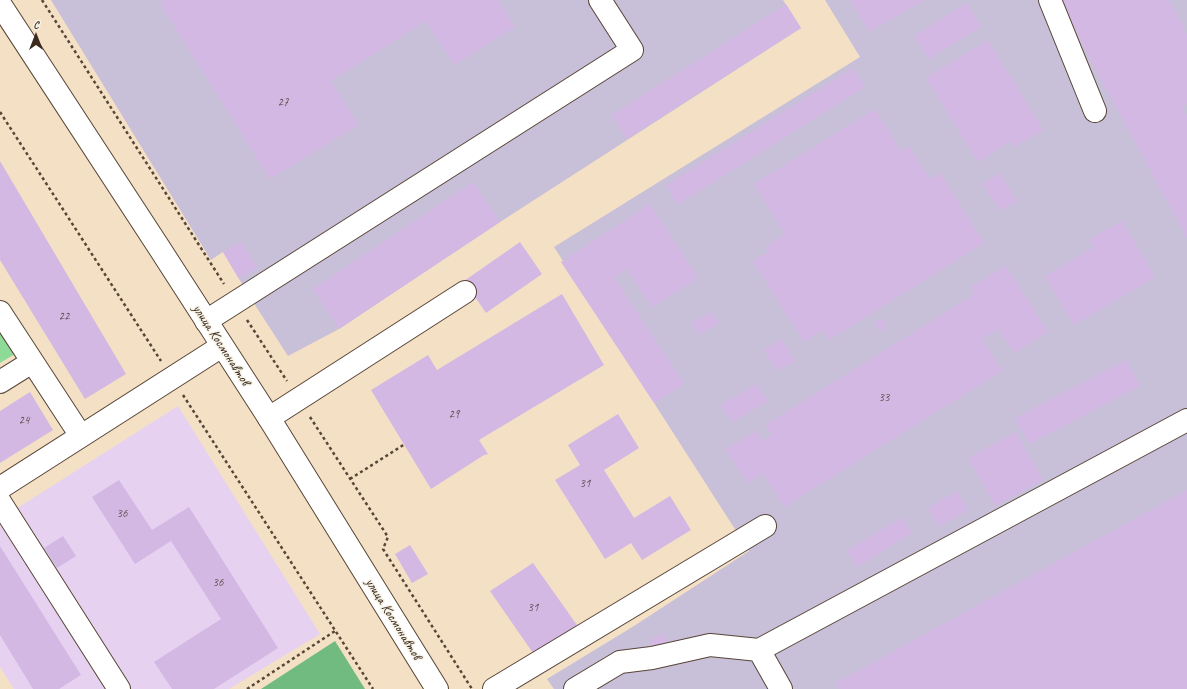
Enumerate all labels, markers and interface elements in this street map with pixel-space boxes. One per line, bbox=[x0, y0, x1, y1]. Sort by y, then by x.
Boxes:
north arrow bbox=[16, 16, 56, 56]
text: С bbox=[33, 17, 39, 31]
house number: 27 bbox=[278, 96, 288, 110]
street label: улица Космонавтов bbox=[189, 301, 253, 389]
house number: 22 bbox=[59, 310, 69, 324]
house number: 33 bbox=[879, 391, 889, 405]
house number: 29 bbox=[449, 408, 459, 422]
house number: 24 bbox=[19, 414, 29, 428]
house number: 31 bbox=[580, 477, 590, 491]
house number: 36 bbox=[117, 507, 127, 521]
street label: улица Космонавтов bbox=[361, 575, 425, 663]
house number: 36 bbox=[213, 576, 223, 590]
house number: 31 bbox=[528, 601, 538, 615]

